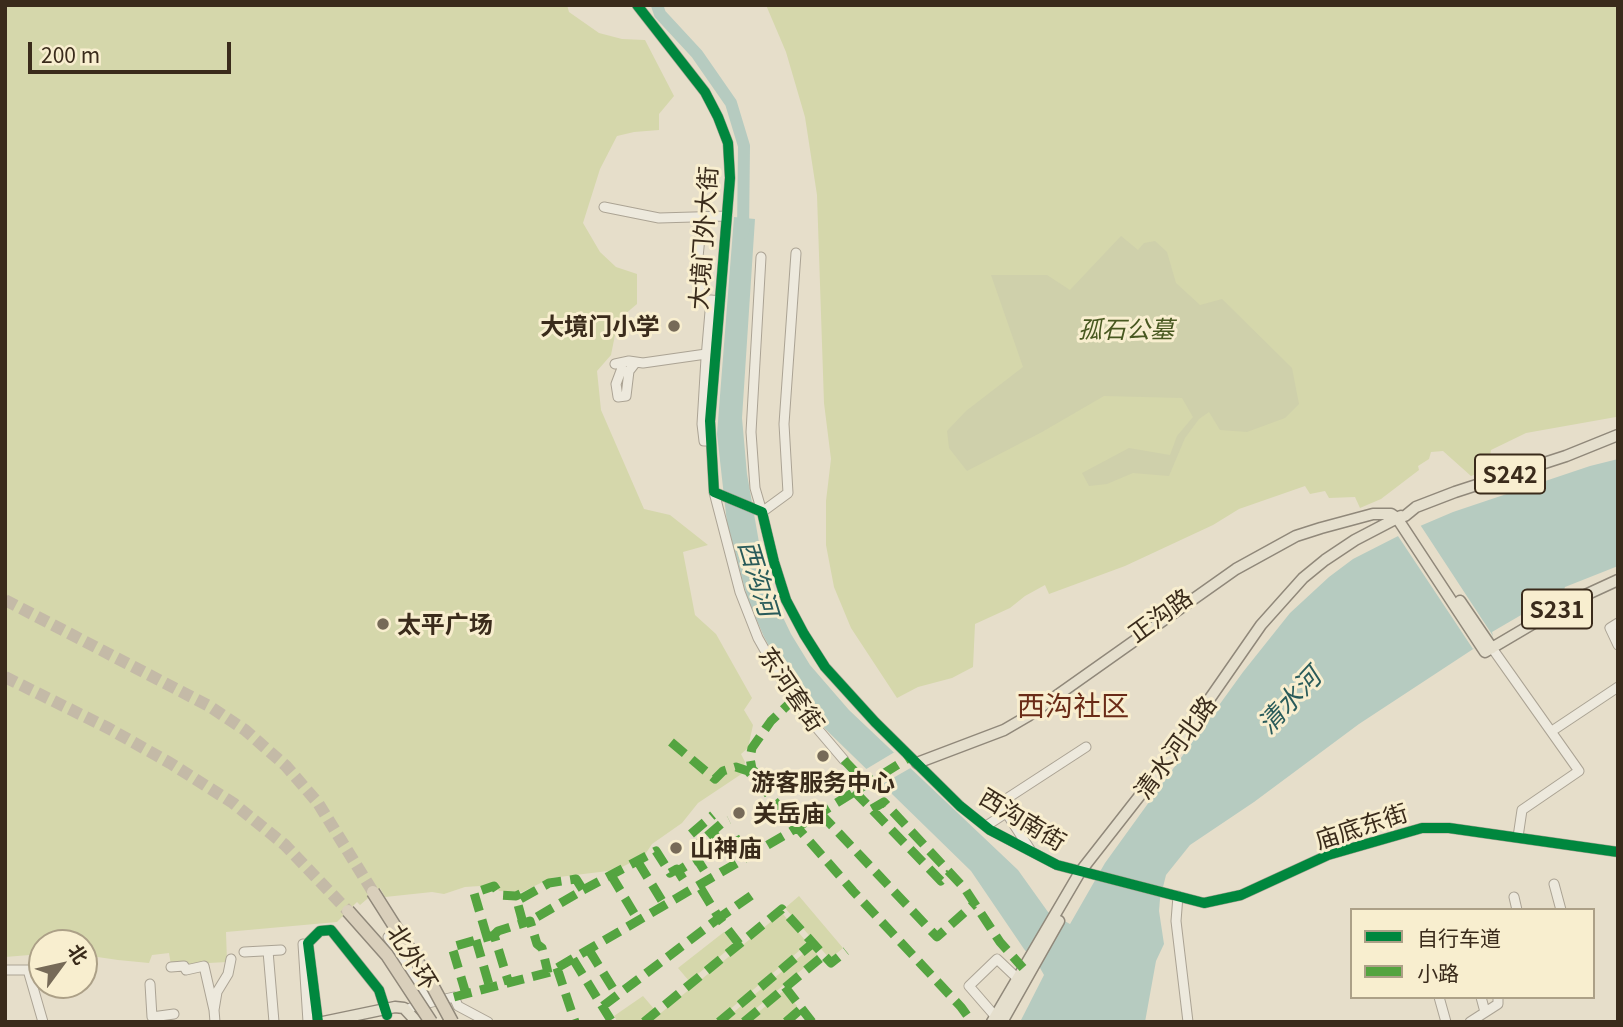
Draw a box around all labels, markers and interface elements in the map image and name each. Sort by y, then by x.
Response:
scale bar [32,28,234,72]
text: 200 m [41,39,100,69]
street label: 大境门外大街 [684,165,722,311]
place label: 大境门小学 [540,312,660,340]
park label: 孤石公墓 [1078,315,1174,343]
marker: 大境门小学 [666,318,682,334]
road number: S242 [1475,454,1545,494]
water label: 西沟河 [733,536,785,620]
street label: 正沟路 [1122,582,1198,648]
road number: S231 [1522,590,1592,628]
place label: 太平广场 [397,610,493,638]
marker: 太平广场 [375,616,391,632]
street label: 东河套街 [753,641,831,737]
water label: 清水河 [1251,661,1327,739]
district label: 西沟社区 [1017,688,1129,722]
street label: 清水河北路 [1128,690,1222,804]
marker: 游客服务中心 [815,748,831,764]
place label: 游客服务中心 [751,768,895,796]
street label: 西沟南街 [974,782,1072,856]
street label: 庙底东街 [1311,797,1411,855]
place label: 关岳庙 [753,799,825,827]
marker: 关岳庙 [731,805,747,821]
place label: 山神庙 [690,834,762,862]
marker: 山神庙 [668,840,684,856]
legend [1350,908,1595,999]
street label: 北外环 [382,919,444,995]
text: 自行车道 [1417,922,1501,952]
north arrow [28,929,98,999]
text: 北 [63,938,96,969]
text: 小路 [1417,957,1459,987]

